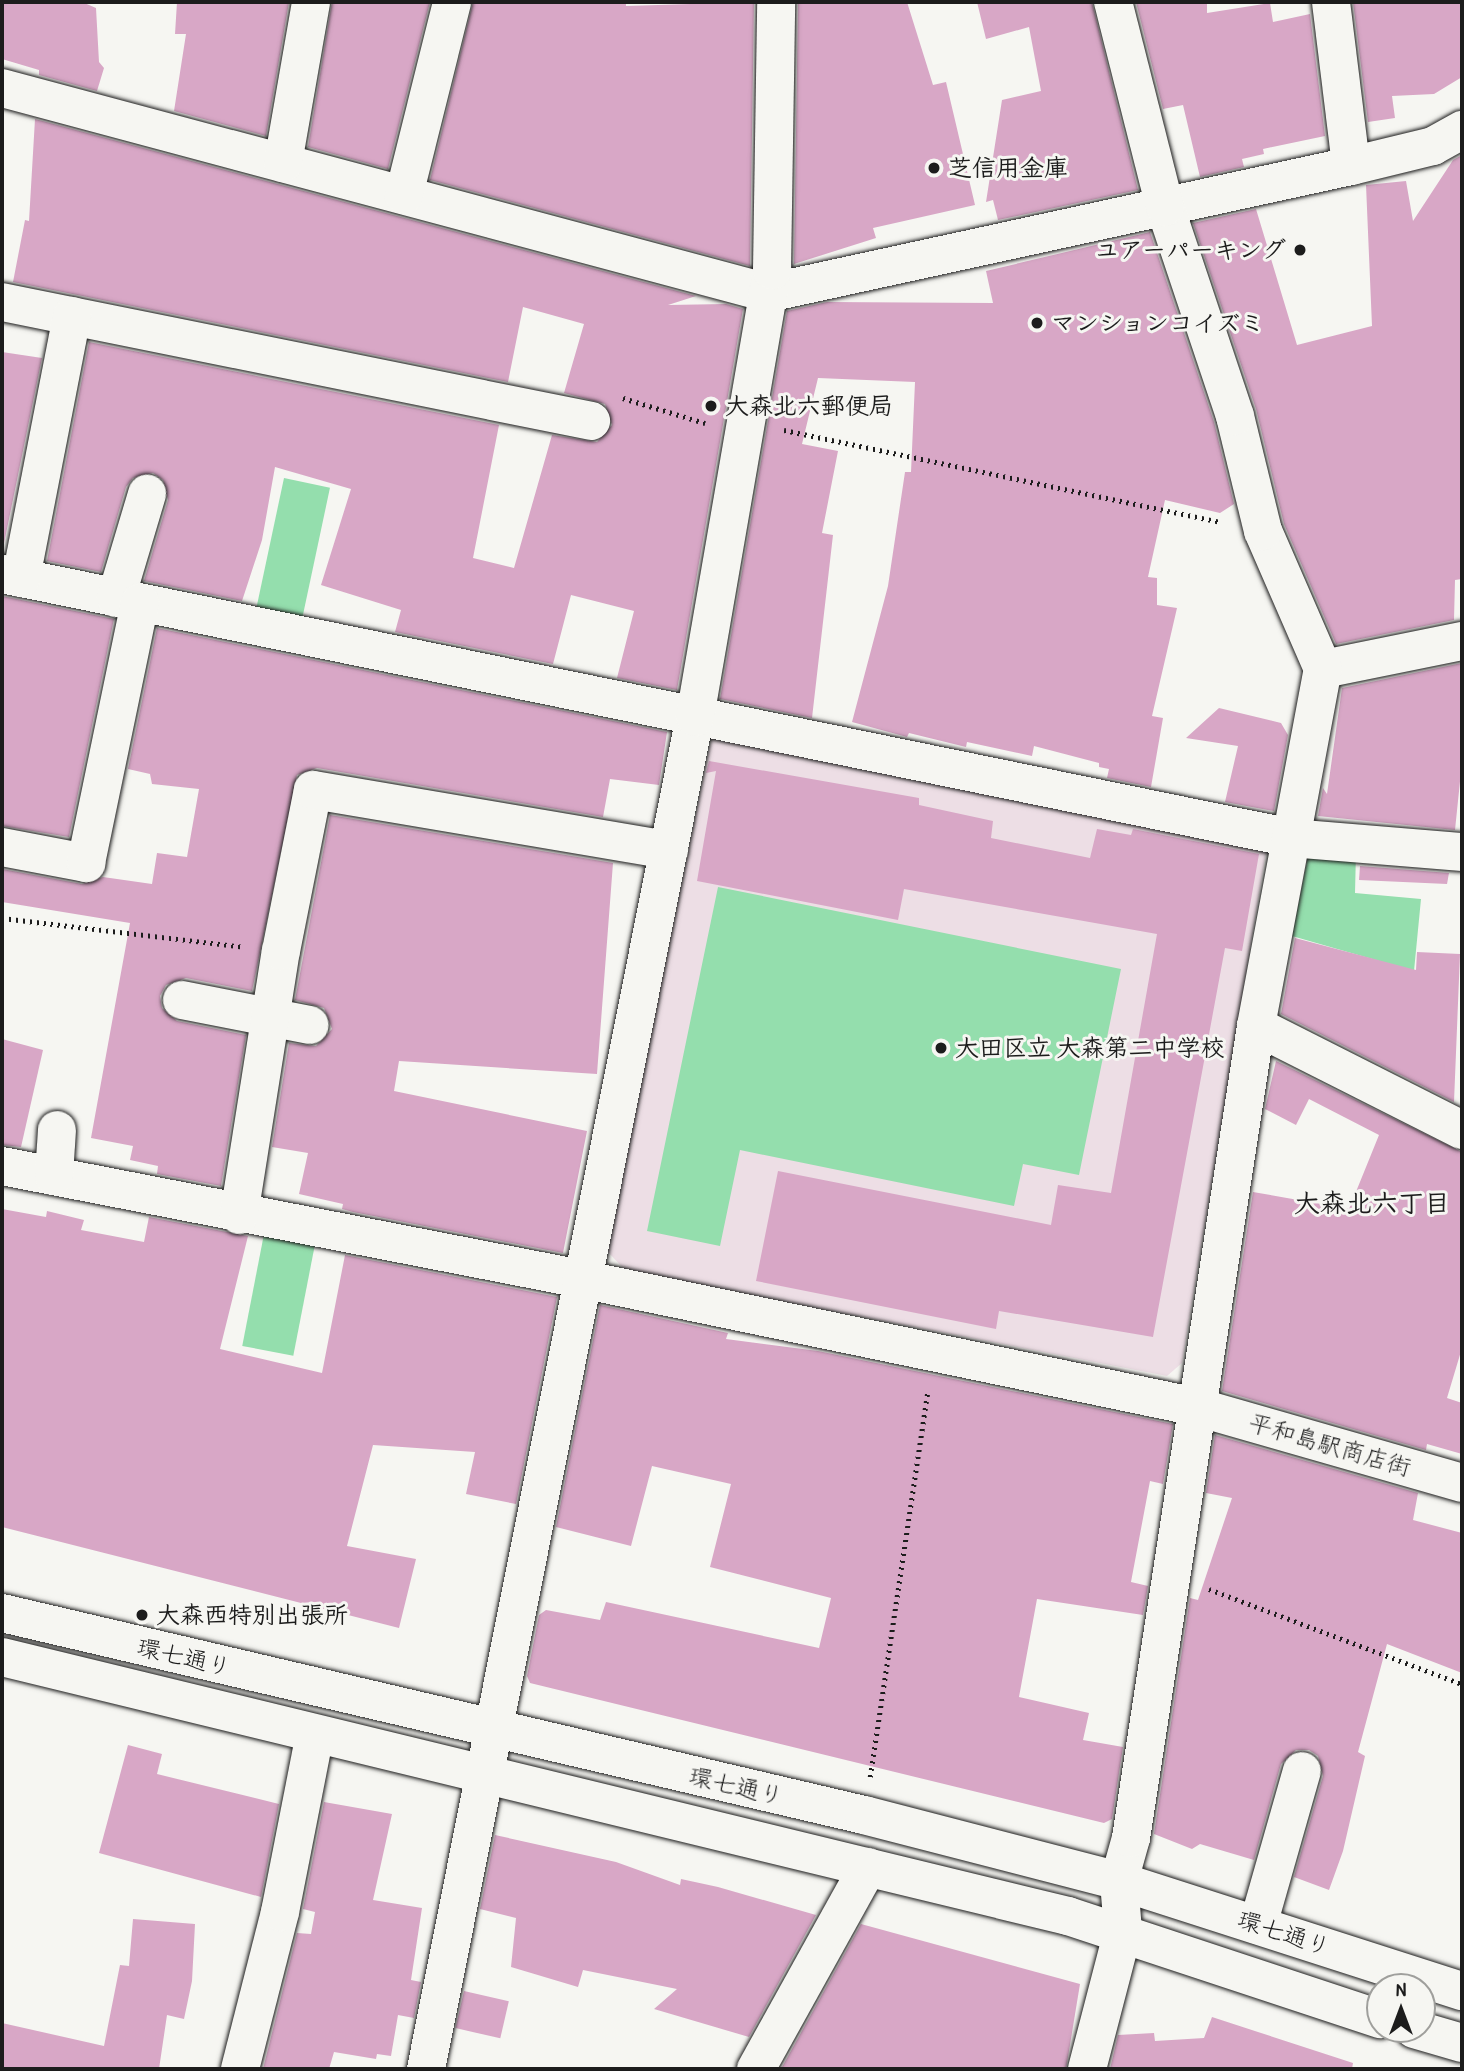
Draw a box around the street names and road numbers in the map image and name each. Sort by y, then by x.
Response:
street label: 平和島駅商店街 [1245,1408,1415,1482]
street label: 環七通り [134,1632,234,1682]
street label: 環七通り [686,1761,786,1811]
street label: 環七通り [1234,1904,1334,1962]

